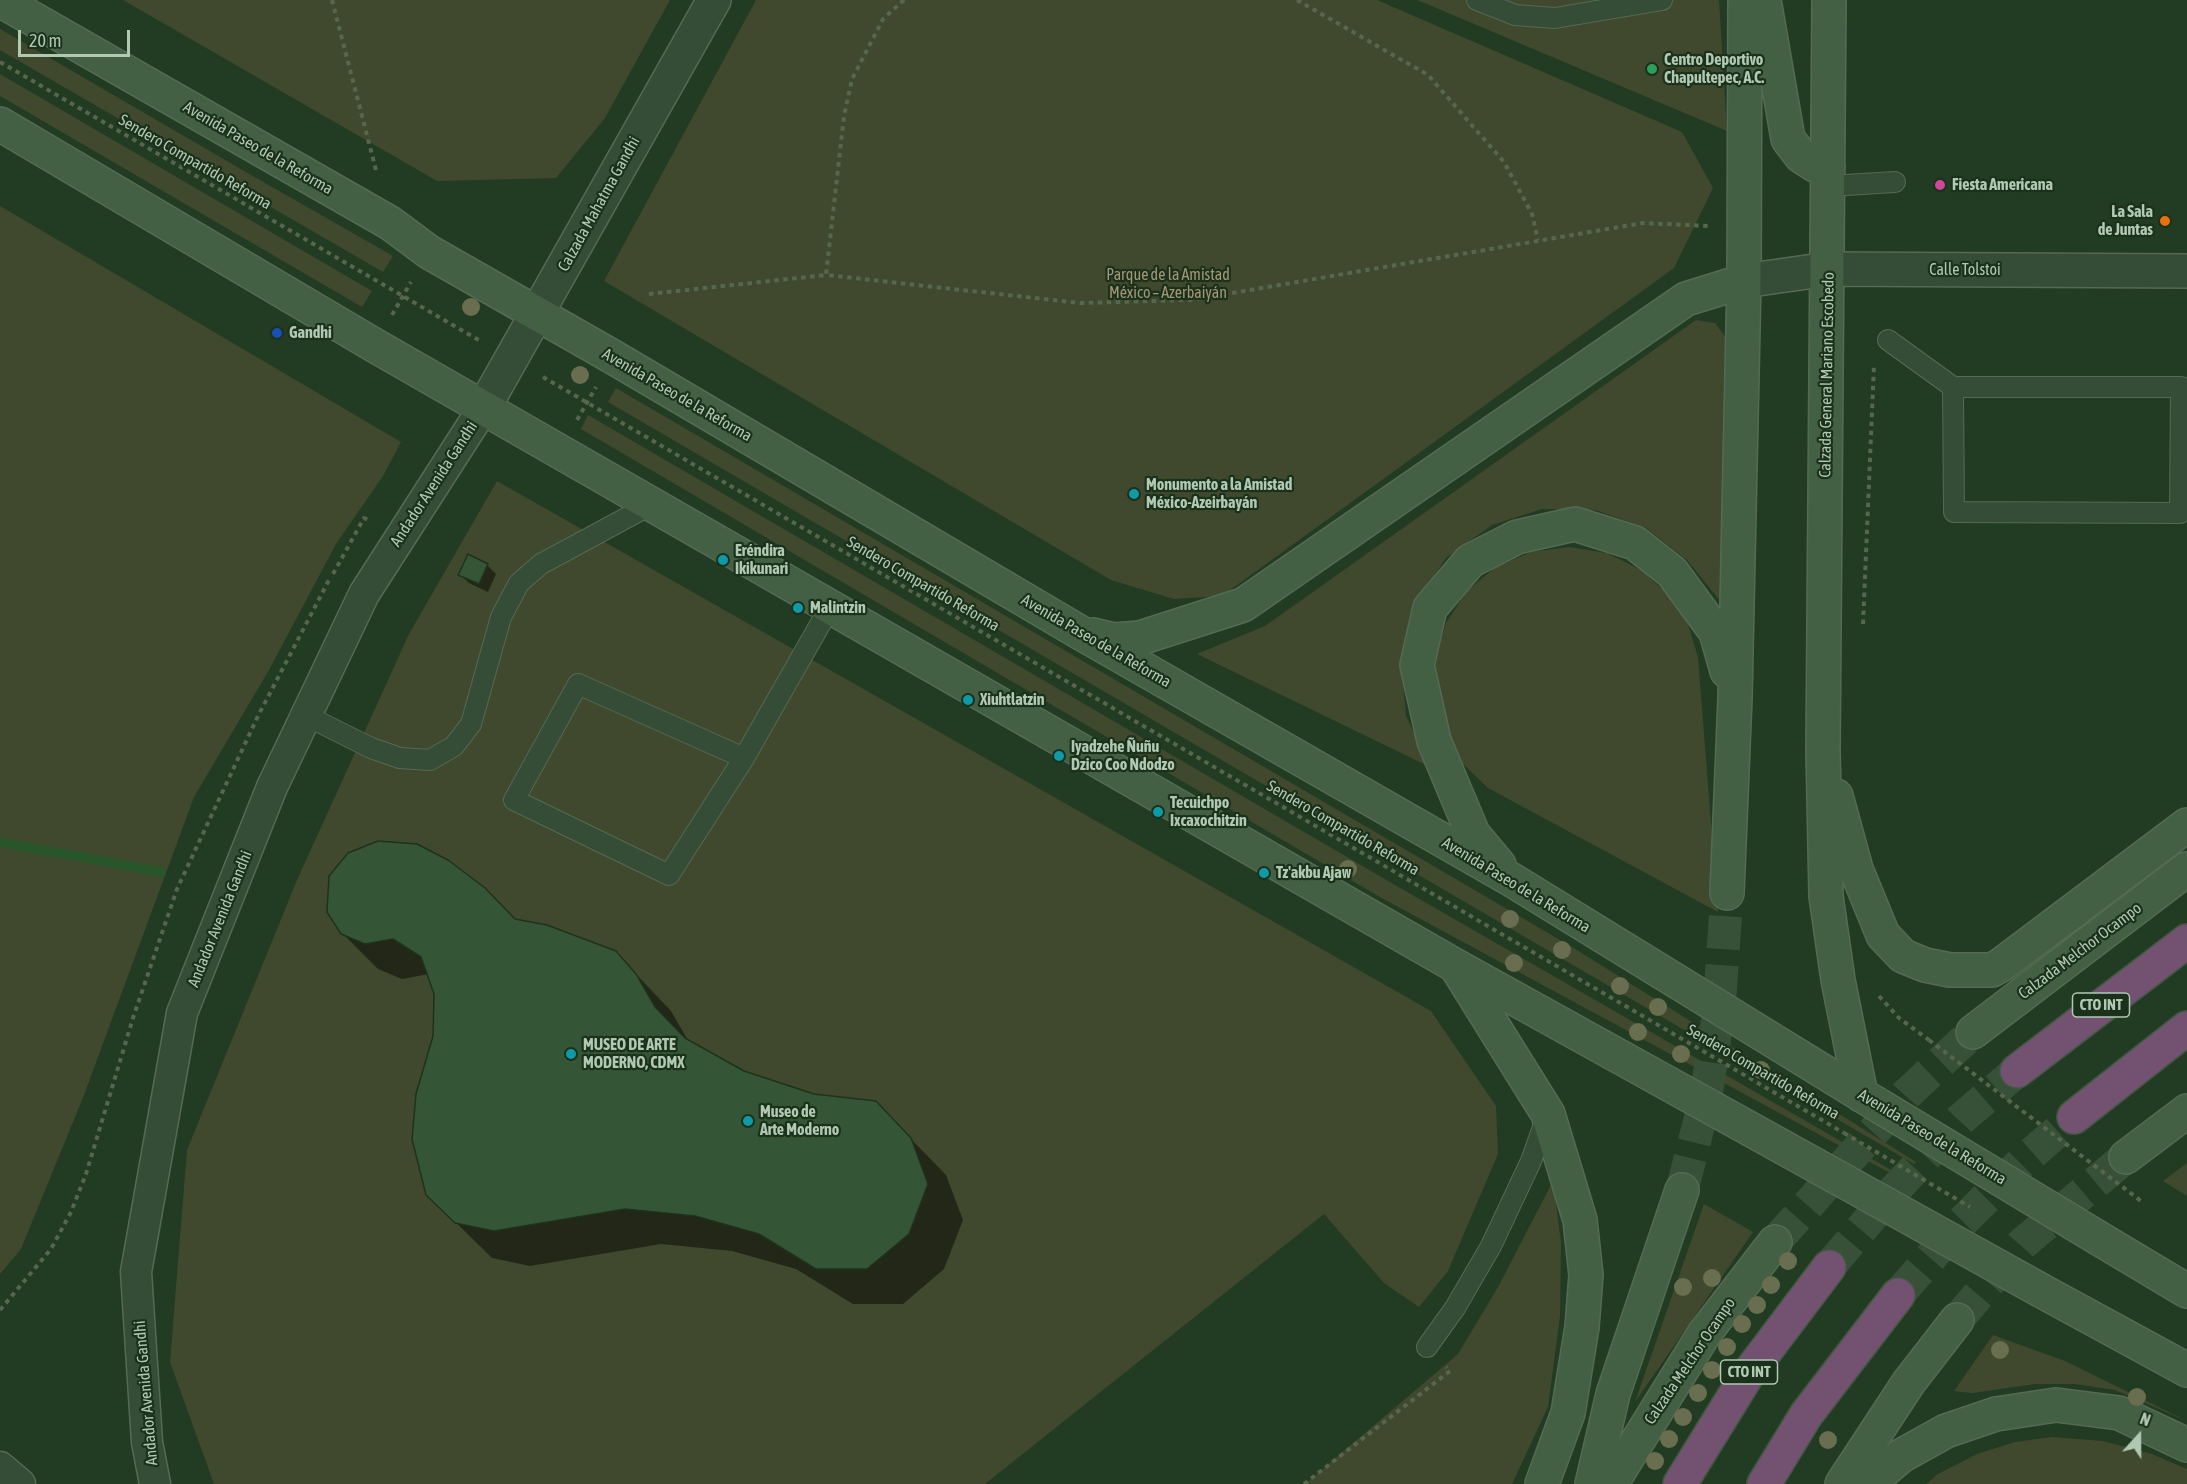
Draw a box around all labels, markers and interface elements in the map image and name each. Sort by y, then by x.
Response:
scale bar [21,18,134,56]
text: 20 m [29,30,61,51]
place label: Centro Deportivo Chapultepec, A.C. [1664,50,1764,88]
marker: Centro Deportivo Chapultepec, A.C. [1645,62,1659,76]
street label: Avenida Paseo de la Reforma [180,97,336,199]
street label: Sendero Compartido Reforma [115,110,275,214]
street label: Calzada Mahatma Gandhi [554,133,644,275]
place label: Fiesta Americana [1952,175,2053,195]
marker: Fiesta Americana [1933,178,1947,192]
place label: La Sala de Juntas [2098,202,2153,240]
marker: La Sala de Juntas [2158,214,2172,228]
street label: Calle Tolstoi [1929,260,2001,280]
park label: Parque de la Amistad México – Azerbaiyán [1106,265,1230,303]
street label: Calzada General Mariano Escobedo [1816,272,1838,478]
place label: Gandhi [289,323,332,343]
marker: Gandhi [270,326,284,340]
street label: Avenida Paseo de la Reforma [599,344,755,446]
street label: Andador Avenida Gandhi [386,418,482,550]
place label: Monumento a la Amistad México-Azeirbayán [1146,475,1292,513]
marker: Monumento a la Amistad México-Azeirbayán [1127,487,1141,501]
street label: Sendero Compartido Reforma [843,532,1003,636]
place label: Eréndira Ikikunari [735,541,788,579]
marker: Eréndira Ikikunari [716,553,730,567]
street label: Avenida Paseo de la Reforma [1018,590,1174,692]
place label: Malintzin [810,598,866,618]
marker: Malintzin [791,601,805,615]
place label: Xiuhtlatzin [980,690,1044,710]
marker: Xiuhtlatzin [961,693,975,707]
place label: Iyadzehe Ñuñu Dzico Coo Ndodzo [1071,737,1175,775]
marker: Iyadzehe Ñuñu Dzico Coo Ndodzo [1052,749,1066,763]
street label: Sendero Compartido Reforma [1263,776,1423,880]
place label: Tecuichpo Ixcaxochitzin [1170,793,1247,831]
marker: Tecuichpo Ixcaxochitzin [1151,805,1165,819]
street label: Avenida Paseo de la Reforma [1438,833,1594,937]
street label: Andador Avenida Gandhi [184,848,256,990]
place label: Tz'akbu Ajaw [1276,863,1351,883]
marker: Tz'akbu Ajaw [1257,866,1271,880]
street label: Calzada Melchor Ocampo [2015,899,2145,1003]
road number: CTO INT [2072,993,2130,1017]
street label: Sendero Compartido Reforma [1683,1020,1843,1124]
place label: MUSEO DE ARTE MODERNO, CDMX [583,1035,684,1073]
marker: MUSEO DE ARTE MODERNO, CDMX [564,1047,578,1061]
street label: Avenida Paseo de la Reforma [1854,1085,2010,1189]
place label: Museo de Arte Moderno [760,1102,839,1140]
marker: Museo de Arte Moderno [741,1114,755,1128]
street label: Calzada Melchor Ocampo [1640,1294,1740,1428]
street label: Andador Avenida Gandhi [130,1320,162,1466]
road number: CTO INT [1720,1360,1778,1384]
north arrow [2109,1406,2169,1466]
text: N [2138,1409,2153,1429]

